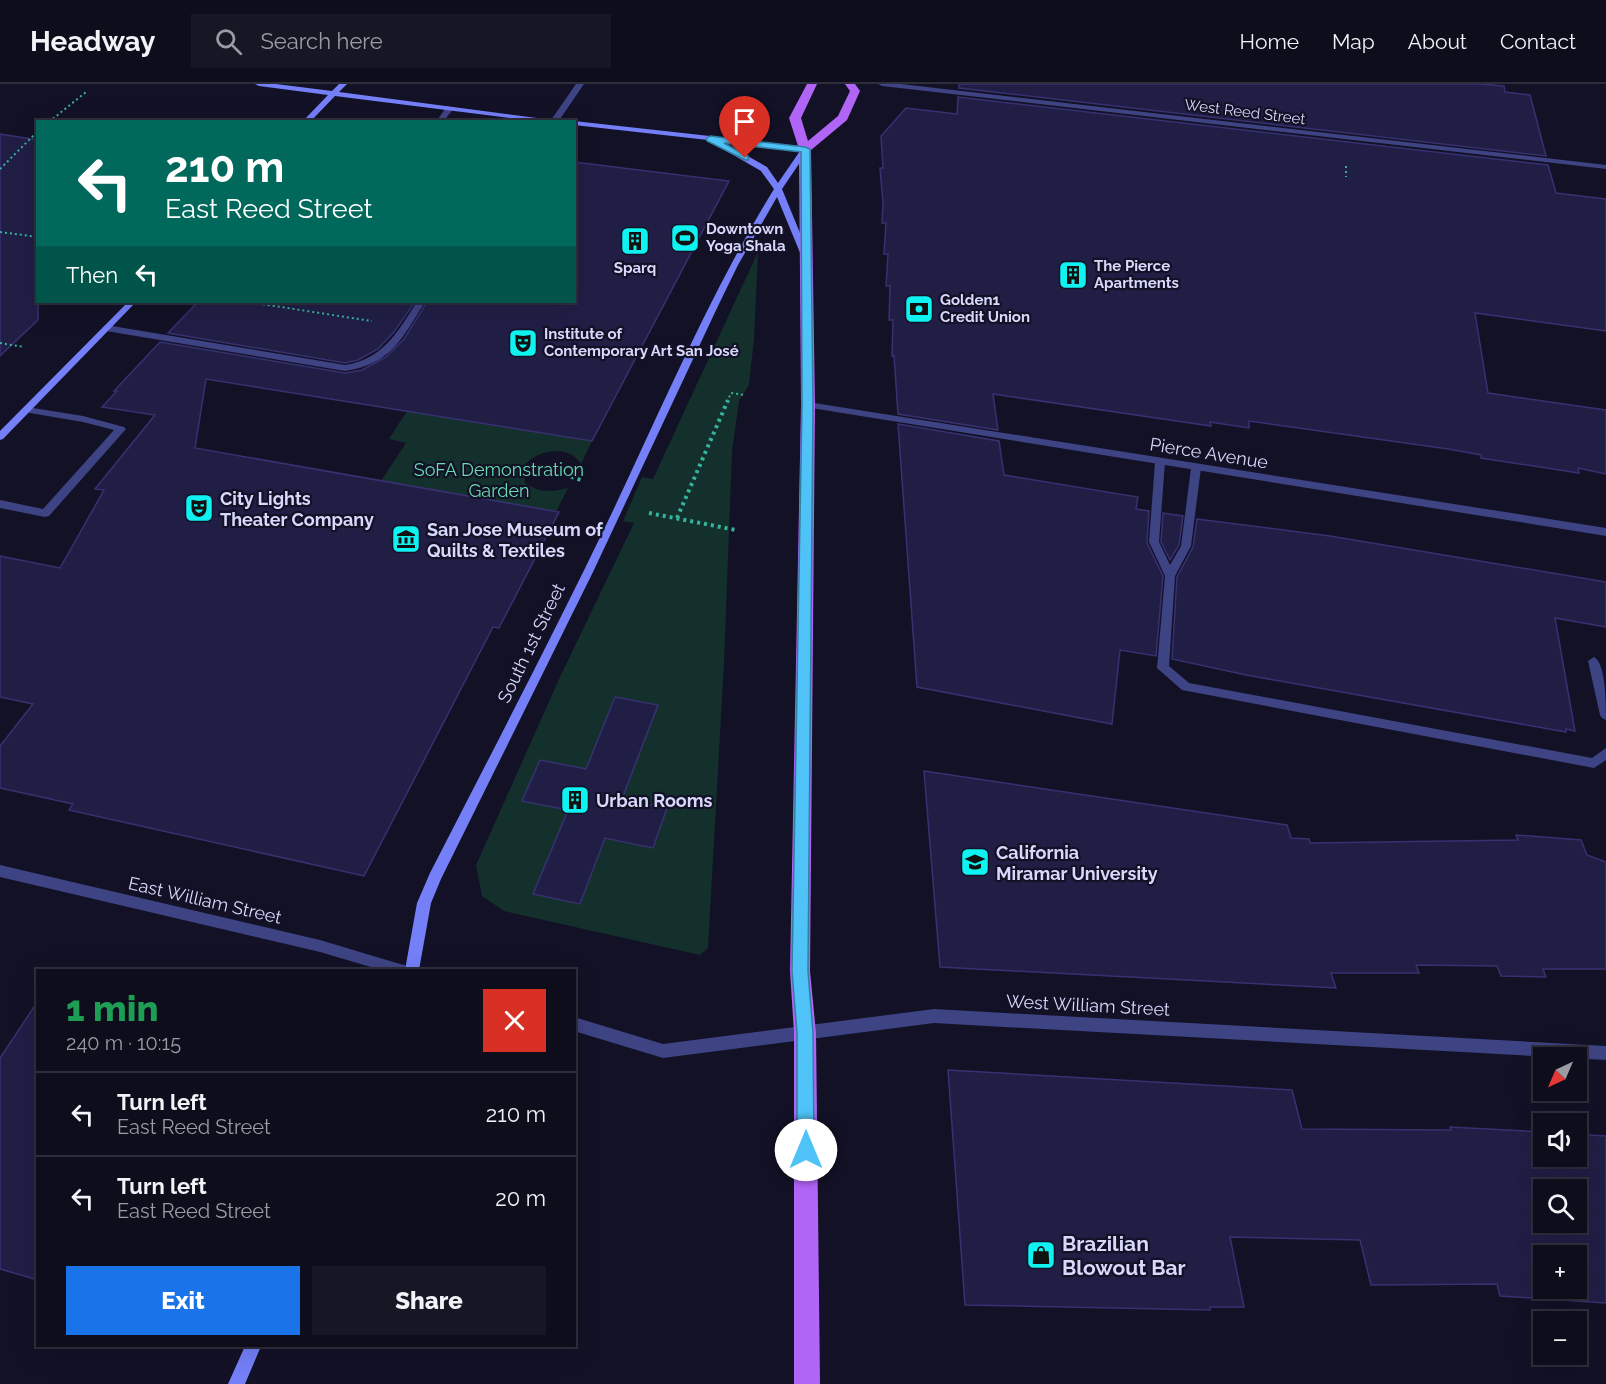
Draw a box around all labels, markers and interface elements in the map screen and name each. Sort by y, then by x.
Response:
search box [191,14,611,68]
text: Headway [30,25,155,58]
icon: search [212,25,245,58]
text: Search here [260,28,383,54]
text: Home [1240,29,1299,54]
text: Map [1332,29,1375,54]
text: About [1408,29,1467,54]
text: Contact [1500,29,1576,54]
pin [719,96,770,158]
street label: West Reed Street [1184,96,1306,128]
icon: arrive [728,105,761,138]
text: 210 m [165,143,284,192]
icon: left [66,144,144,222]
text: East Reed Street [165,193,372,224]
place label: Downtown Yoga Shala [706,220,786,255]
sports icon: Downtown Yoga Shala [669,222,701,254]
building icon: Sparq [619,225,651,257]
place label: The Pierce Apartments [1094,257,1179,292]
icon: left [130,258,163,291]
place label: Sparq [614,259,656,277]
building icon: The Pierce Apartments [1057,259,1089,291]
text: Then [66,262,118,288]
place label: Golden1 Credit Union [940,291,1030,326]
bank icon: Golden1 Credit Union [903,293,935,325]
place label: Institute of Contemporary Art San José [544,325,739,360]
theatre icon: Institute of Contemporary Art San José [507,327,539,359]
street label: Pierce Avenue [1148,433,1270,473]
park label: SoFA Demonstration Garden [414,459,584,501]
place label: City Lights Theater Company [220,488,374,530]
theatre icon: City Lights Theater Company [183,492,215,524]
place label: San Jose Museum of Quilts & Textiles [427,519,604,561]
museum icon: San Jose Museum of Quilts & Textiles [390,523,422,555]
street label: South 1st Street [493,580,569,706]
building icon: Urban Rooms [559,784,591,816]
place label: Urban Rooms [596,790,712,811]
place label: California Miramar University [996,842,1158,884]
school or university icon: California Miramar University [959,846,991,878]
street label: East William Street [126,872,284,928]
text: 1 min [66,987,158,1029]
button: close [483,989,546,1052]
street label: West William Street [1005,990,1171,1020]
text: 240 m · 10:15 [66,1031,181,1055]
north arrow [1533,1047,1587,1101]
map controls [1533,1047,1587,1365]
text: Turn left [117,1089,207,1115]
icon: left [66,1098,99,1131]
text: 210 m [486,1101,546,1127]
button: sound [1533,1113,1587,1167]
text: East Reed Street [117,1115,271,1139]
position arrow [774,1118,838,1182]
text: Turn left [117,1173,207,1199]
button: search [1533,1179,1587,1233]
icon: left [66,1182,99,1215]
text: 20 m [495,1185,546,1211]
text: East Reed Street [117,1199,271,1223]
place label: Brazilian Blowout Bar [1062,1231,1186,1280]
shop icon: Brazilian Blowout Bar [1025,1239,1057,1271]
button: + [1533,1245,1587,1299]
button: Exit [66,1266,300,1335]
button: Share [312,1266,546,1335]
button: − [1533,1311,1587,1365]

